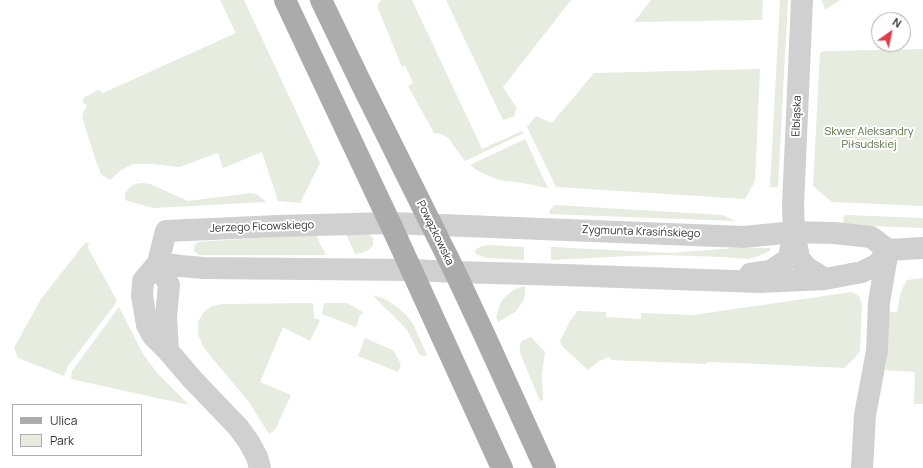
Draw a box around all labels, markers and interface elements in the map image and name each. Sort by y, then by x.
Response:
north arrow [871,12,911,52]
text: N [890,14,905,31]
street label: Elbląska [790,95,804,137]
park label: Skwer Aleksandry Piłsudskiej [825,125,913,151]
street label: Powązkowska [414,199,456,267]
street label: Jerzego Ficowskiego [210,219,314,235]
street label: Zygmunta Krasińskiego [582,223,700,241]
legend [12,404,142,456]
text: Ulica [50,412,77,429]
text: Park [50,432,74,449]

